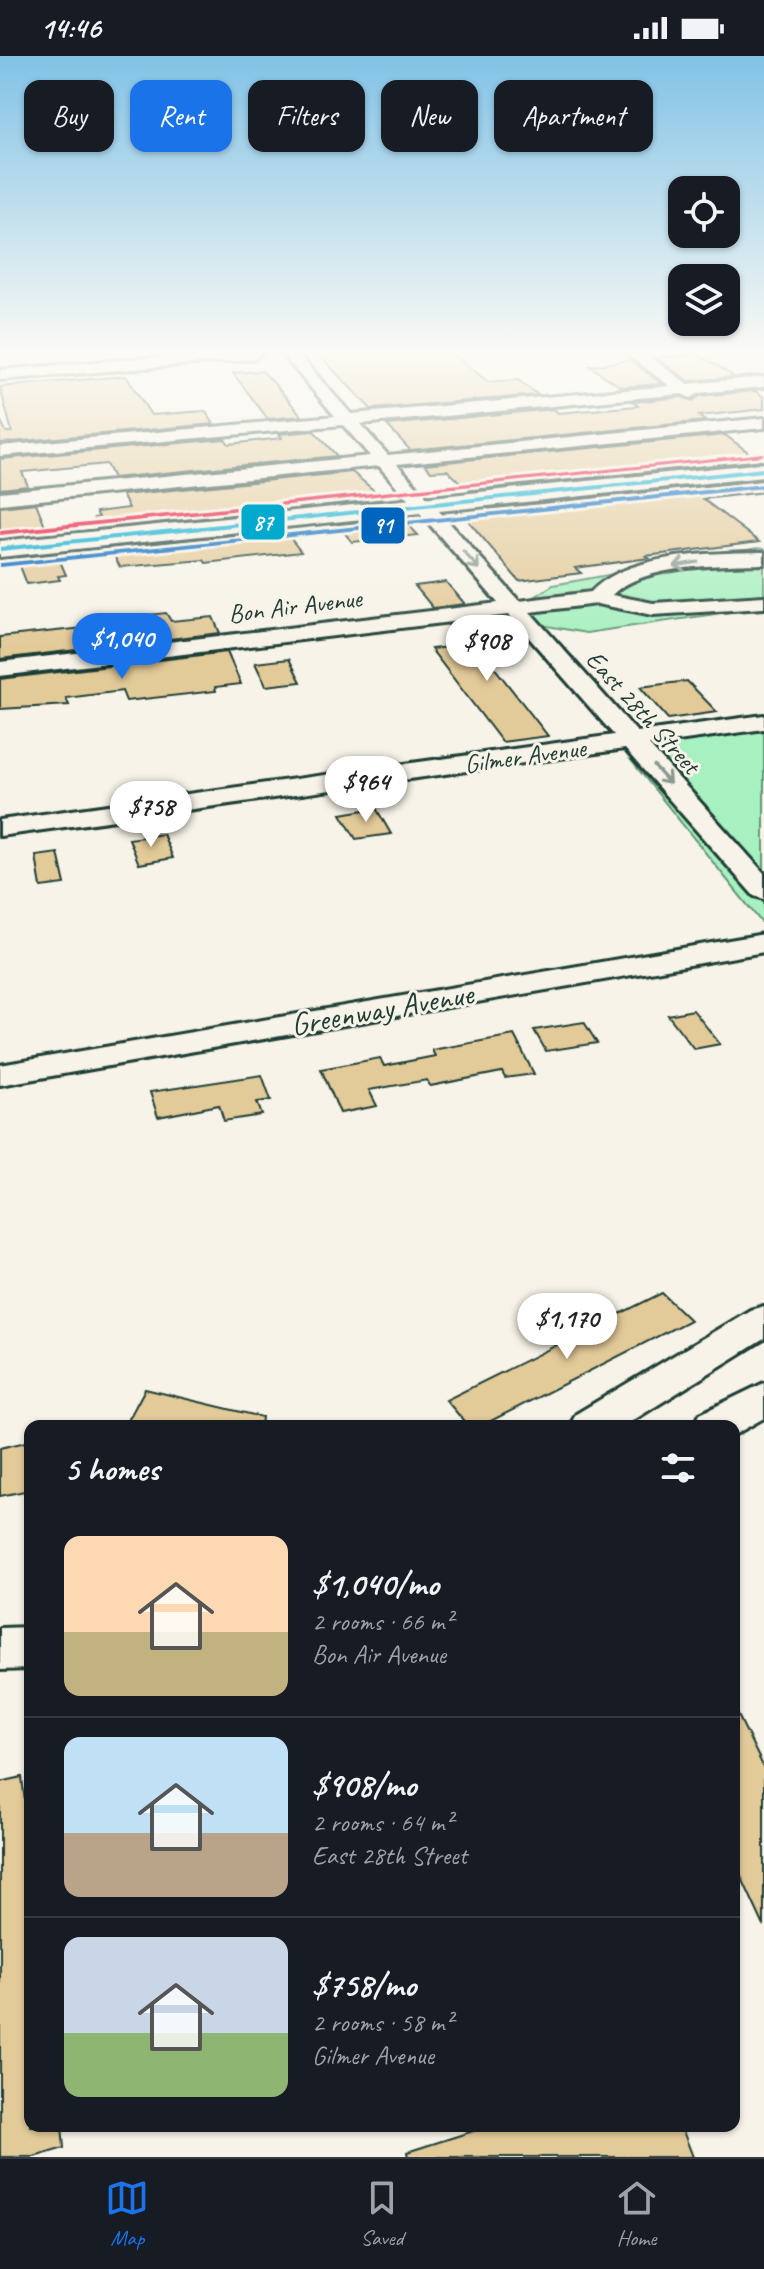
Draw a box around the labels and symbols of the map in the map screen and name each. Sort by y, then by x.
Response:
line badge: 87 [240,503,286,541]
line badge: 91 [360,506,406,545]
text: 87 [253,509,275,537]
text: 91 [373,512,395,540]
one-way arrow [461,549,479,569]
one-way arrow [674,558,700,573]
street label: Bon Air Avenue [227,581,365,631]
pin: $1,040 [57,613,187,681]
pin: $908 [440,615,534,683]
street label: East 28th Street [579,643,709,782]
street label: Gilmer Avenue [462,731,589,781]
pin: $964 [319,756,413,824]
one-way arrow [652,765,670,785]
pin: $758 [104,781,198,849]
street label: Greenway Avenue [288,972,479,1045]
pin: $1,170 [502,1293,632,1361]

